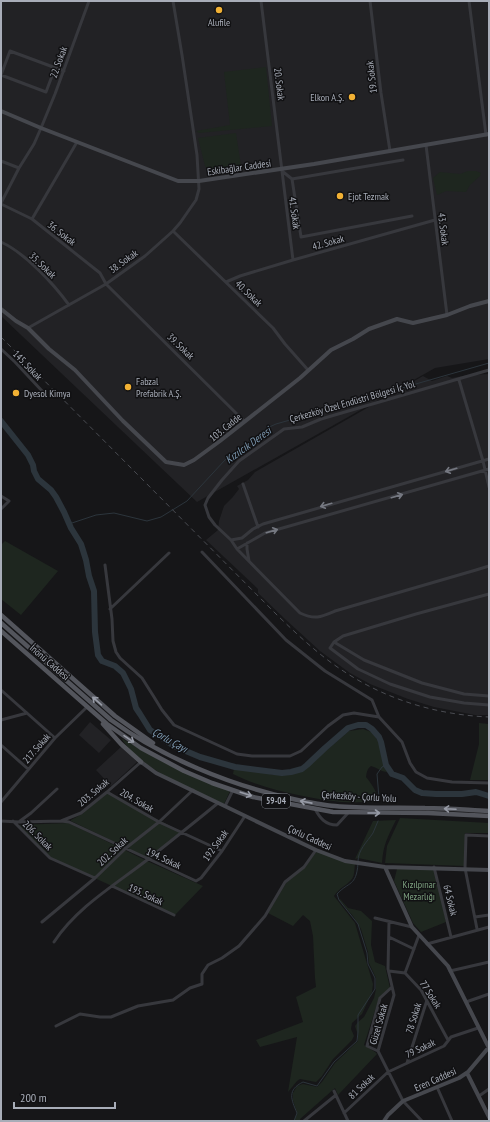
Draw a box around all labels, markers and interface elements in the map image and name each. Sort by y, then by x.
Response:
marker: Alufile [214,5,224,15]
place label: Alufile [208,16,230,29]
street label: 22. Sokak [47,45,70,80]
street label: 19. Sokak [363,60,380,94]
street label: 20. Sokak [271,67,288,101]
place label: Elkon A.Ş. [310,91,344,104]
marker: Elkon A.Ş. [347,92,357,102]
street label: Eskibağlar Caddesi [206,157,272,178]
place label: Ejot Tezmak [348,190,389,203]
marker: Ejot Tezmak [335,191,345,201]
street label: 41. Sokak [286,196,303,230]
street label: 43. Sokak [435,212,452,246]
street label: 36. Sokak [45,218,79,249]
street label: 42. Sokak [311,232,346,253]
street label: 38. Sokak [106,246,140,276]
street label: 35. Sokak [26,249,59,281]
street label: 40. Sokak [232,277,265,309]
street label: 39. Sokak [164,330,197,362]
street label: 145. Sokak [10,347,45,383]
place label: Fabzal Prefabrik A.Ş. [136,375,181,400]
street label: Çerkezköy Özel Endüstri Bölgesi İç Yol [288,377,417,426]
marker: Fabzal Prefabrik A.Ş. [123,382,133,392]
place label: Dyesol Kimya [24,387,71,400]
marker: Dyesol Kimya [11,388,21,398]
street label: 103. Cadde [206,410,244,444]
water label: Kızılcık Deresi [222,423,275,466]
one-way arrow [445,467,458,474]
one-way arrow [390,492,403,499]
one-way arrow [320,502,333,509]
one-way arrow [265,527,278,534]
street label: İnönü Caddesi [27,642,72,683]
one-way arrow [92,697,103,706]
water label: Çorlu Çayı [150,724,190,756]
street label: 217. Sokak [20,730,53,766]
one-way arrow [123,735,134,744]
street label: 203. Sokak [75,775,112,809]
street label: 204. Sokak [117,786,156,815]
street label: Çerkezköy - Çorlu Yolu [321,788,397,805]
one-way arrow [240,791,252,799]
road number: 59-04 [262,794,290,808]
one-way arrow [300,797,313,805]
one-way arrow [444,805,457,812]
one-way arrow [367,809,380,817]
street label: 206. Sokak [20,818,55,853]
street label: Çorlu Caddesi [286,822,334,853]
street label: 192 Sokak [200,827,231,864]
street label: 202. Sokak [94,834,130,869]
street label: 194. Sokak [144,845,183,872]
park label: Kızılpınar Mezarlığı [403,878,436,903]
street label: 195. Sokak [126,881,165,908]
street label: 64 Sokak [440,883,461,917]
street label: 77 Sokak [417,978,445,1011]
street label: 78 Sokak [403,1001,424,1035]
street label: Güzel Sokak [366,1002,391,1046]
street label: 79 Sokak [403,1036,437,1061]
street label: Eren Caddesi [412,1064,458,1094]
street label: 81 Sokak [345,1071,377,1102]
scale bar [14,1084,115,1110]
text: 200 m [20,1090,47,1105]

